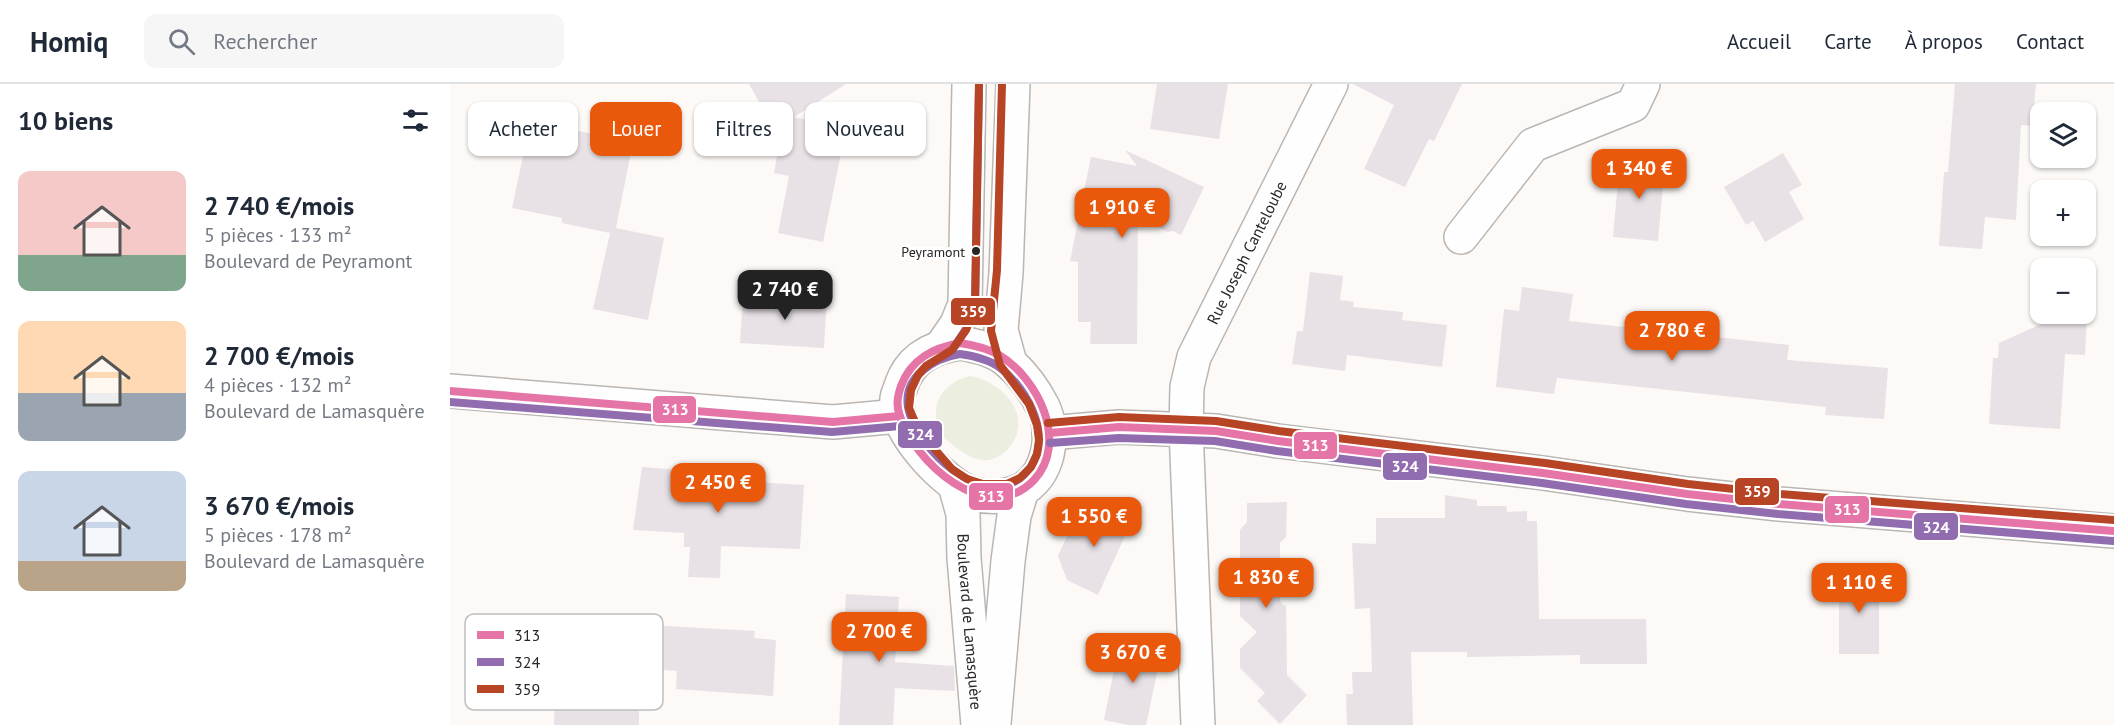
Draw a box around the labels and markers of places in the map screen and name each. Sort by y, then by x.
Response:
pin: 1 340 € [1584,149,1694,200]
pin: 1 910 € [1067,188,1177,239]
place label: Peyramont [901,243,965,261]
marker: Peyramont [970,245,982,257]
pin: 2 740 € [730,270,840,321]
pin: 2 780 € [1617,311,1727,362]
pin: 2 450 € [663,463,773,514]
pin: 1 550 € [1039,497,1149,548]
pin: 1 830 € [1211,558,1321,609]
pin: 1 110 € [1804,563,1914,614]
pin: 2 700 € [824,612,934,663]
pin: 3 670 € [1078,633,1188,684]

